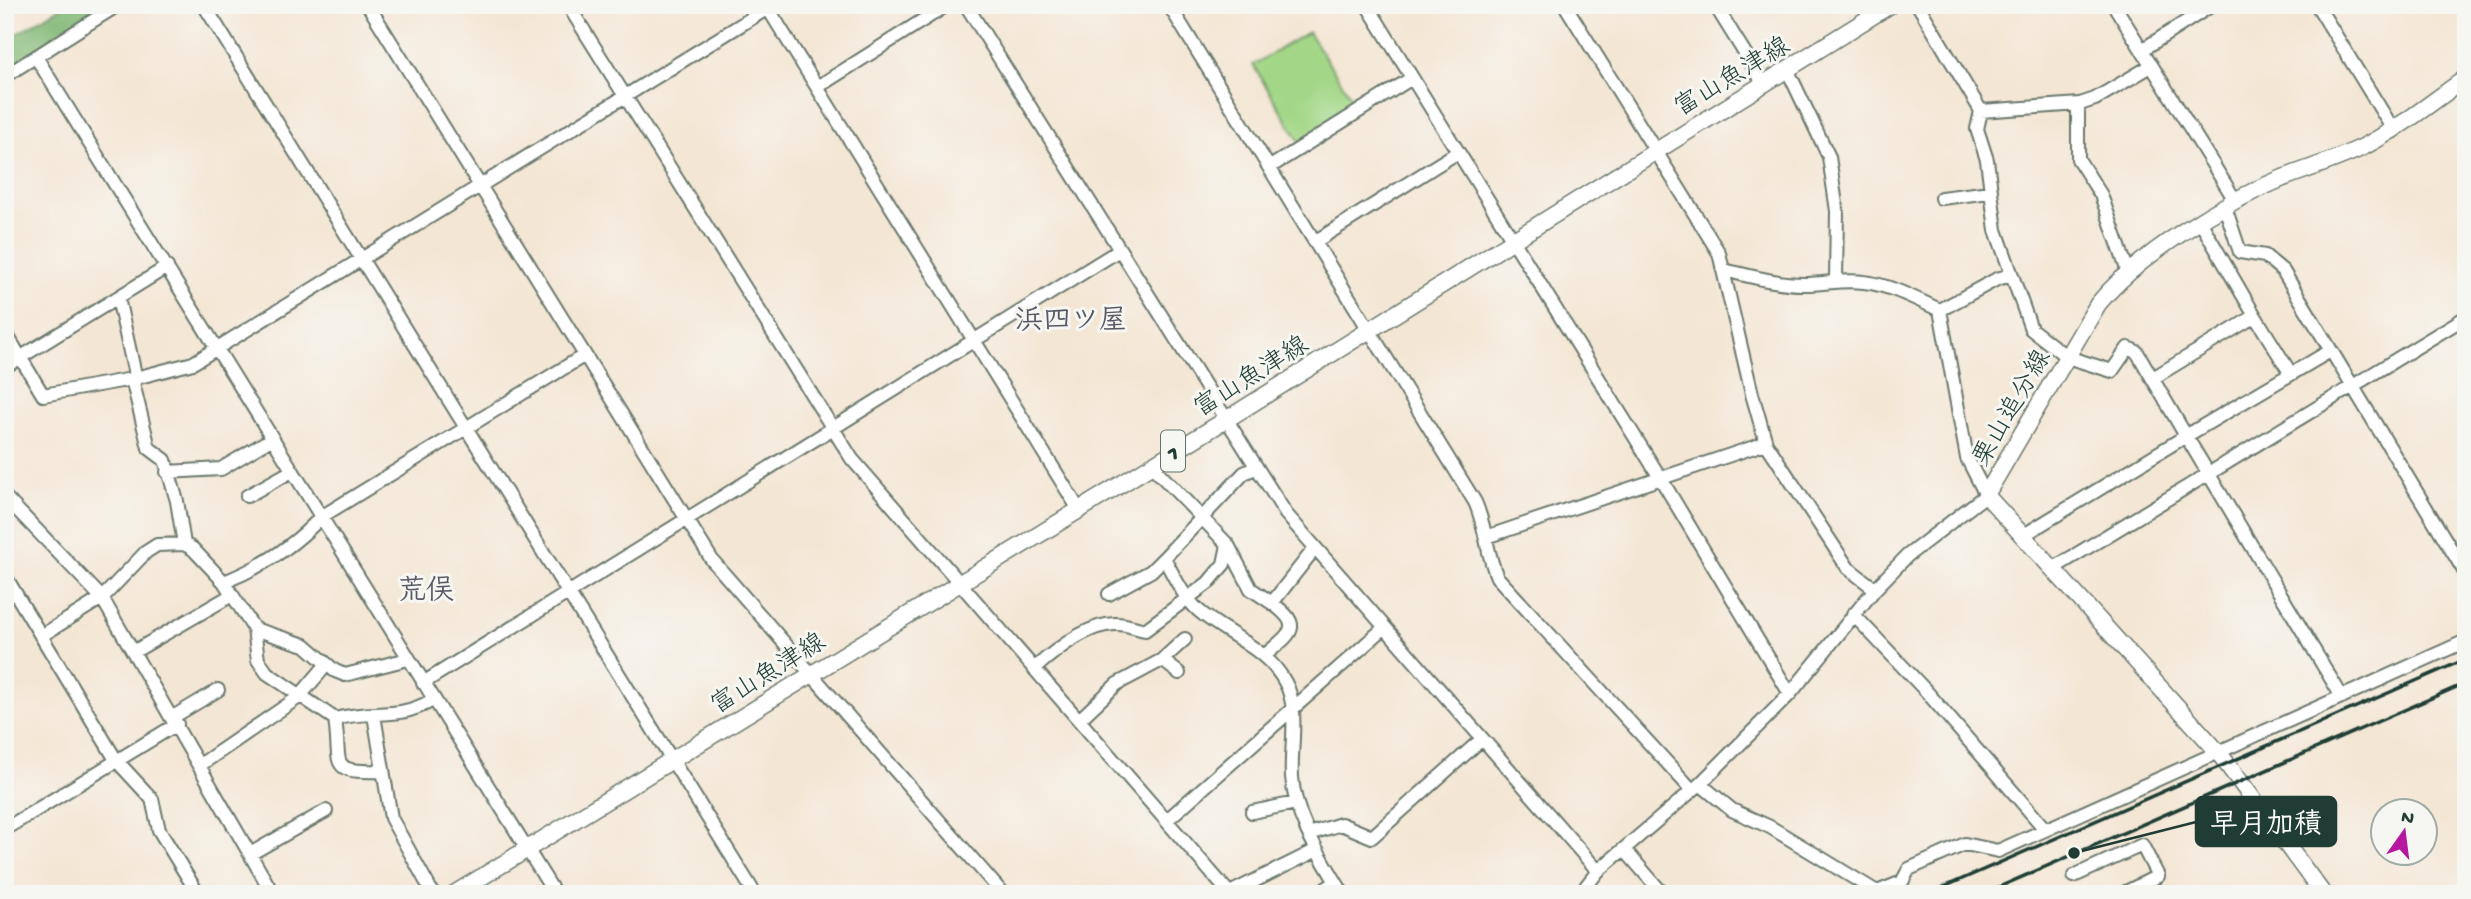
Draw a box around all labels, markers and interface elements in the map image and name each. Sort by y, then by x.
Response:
street label: 富山魚津線 [1669,30,1797,126]
district label: 浜四ツ屋 [1015,306,1127,339]
street label: 富山魚津線 [1188,330,1316,426]
street label: 栗山追分線 [1966,344,2060,473]
road number: 1 [1161,430,1185,472]
district label: 荒俣 [398,575,454,609]
street label: 富山魚津線 [705,627,833,723]
callout: 早月加積 [2196,797,2336,846]
north arrow [2370,797,2440,867]
text: N [2398,806,2416,832]
text: 早月加積 [2210,808,2322,843]

